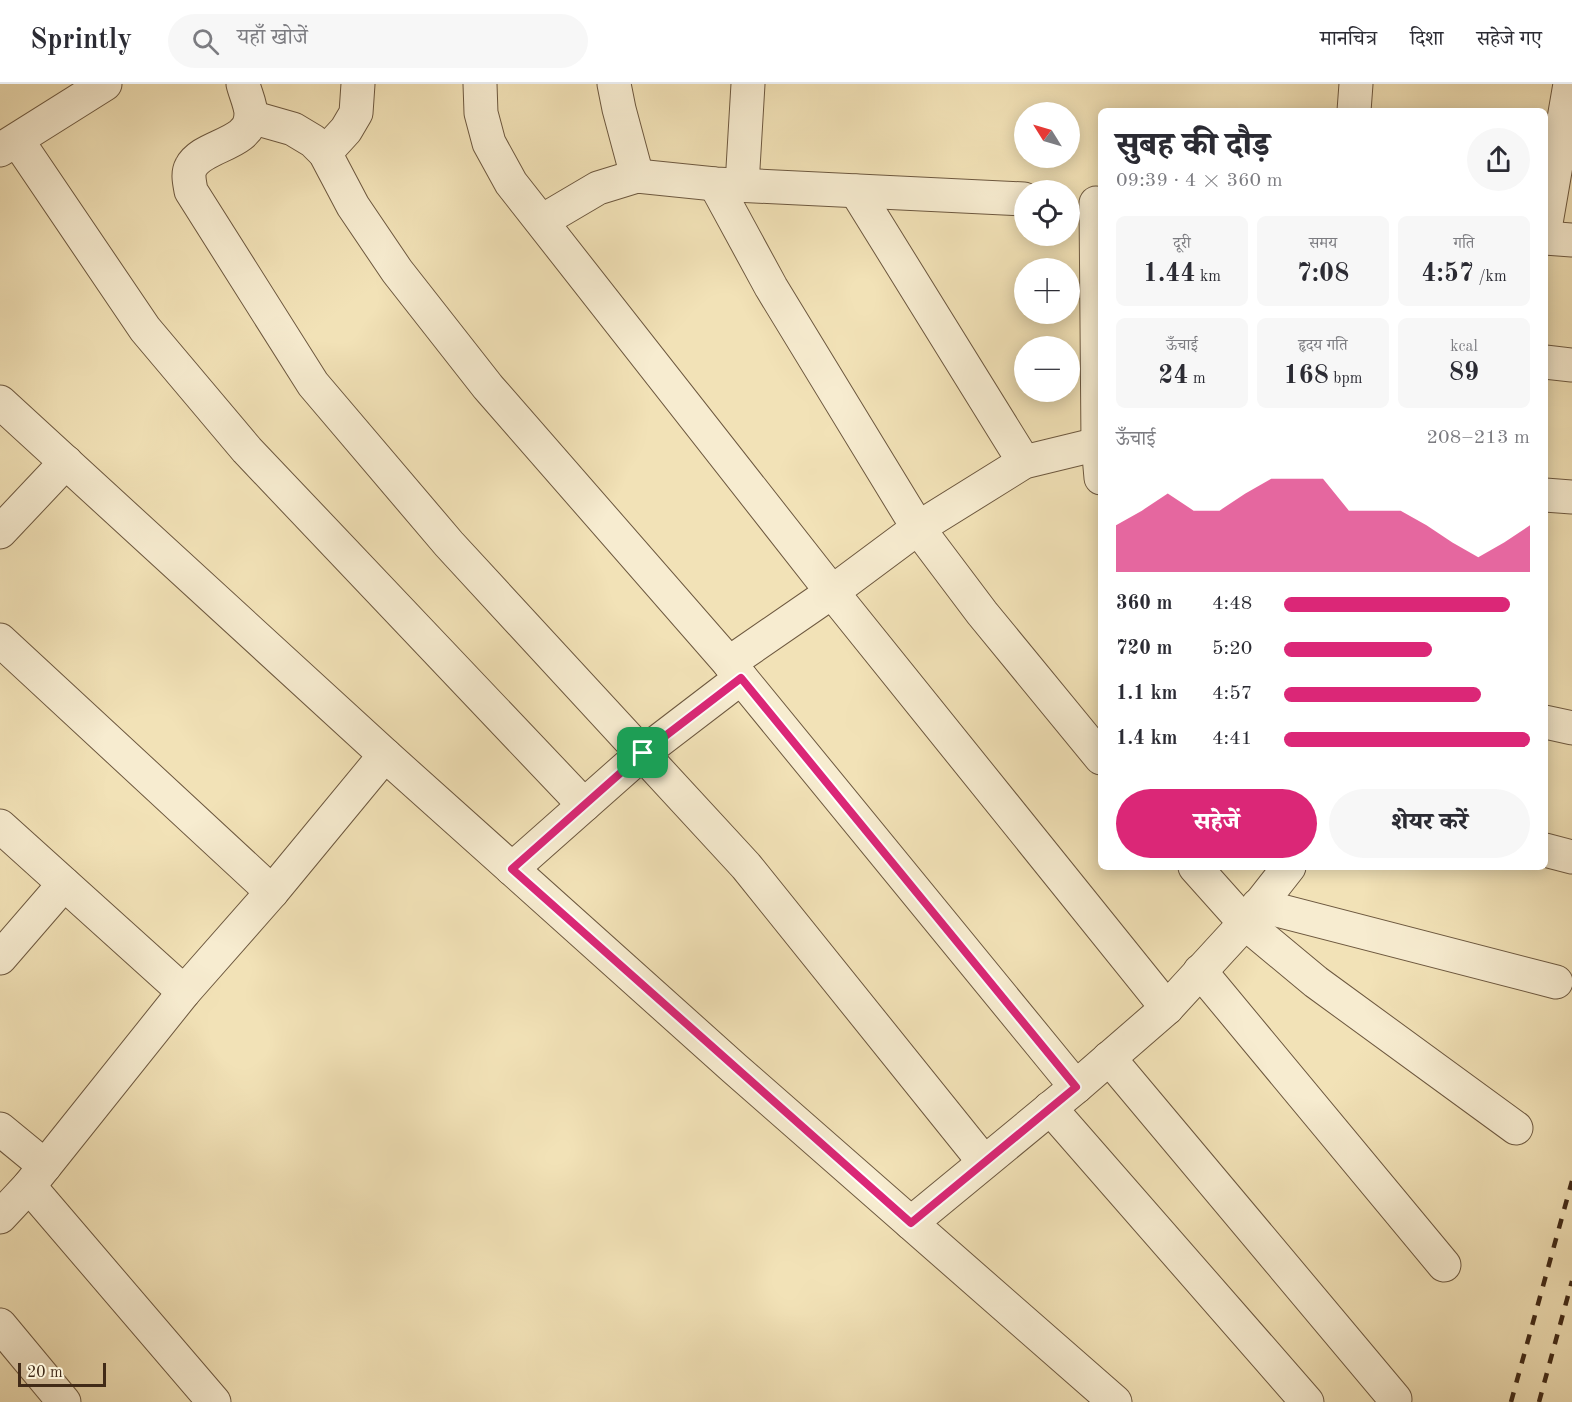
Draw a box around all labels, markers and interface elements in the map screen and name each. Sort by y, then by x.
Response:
search box [168,14,588,68]
icon: search [189,25,222,58]
text: Sprintly [30,27,132,55]
text: यहाँ खोजें [237,27,308,49]
text: मानचित्र [1320,29,1377,50]
text: दिशा [1410,29,1443,50]
text: सहेजे गए [1476,29,1542,50]
north arrow [1014,102,1080,168]
map controls [1014,102,1080,402]
button: share [1467,128,1530,191]
text: सुबह की दौड़ [1116,130,1270,163]
text: 09:39 · 4 × 360 m [1116,171,1283,191]
button: locate [1014,180,1080,246]
text: दूरी [1173,236,1191,252]
text: समय [1309,236,1337,252]
text: गति [1454,236,1474,252]
button: + [1014,258,1080,324]
text: 1.44 [1143,261,1196,287]
text: 7:08 [1297,261,1349,287]
text: 4:57 [1421,261,1474,287]
text: km [1196,269,1221,285]
text: /km [1474,269,1507,285]
button: − [1014,336,1080,402]
text: ऊँचाई [1166,338,1198,354]
text: हृदय गति [1298,338,1348,354]
text: kcal [1450,339,1478,355]
text: 89 [1449,360,1479,386]
text: 24 [1158,363,1188,389]
text: 168 [1284,363,1329,389]
text: m [1188,371,1206,387]
text: bpm [1329,371,1362,387]
text: 208–213 m [1427,428,1530,448]
text: ऊँचाई [1116,430,1155,450]
text: 360 m [1116,594,1172,614]
text: 4:48 [1212,594,1252,614]
text: 720 m [1116,639,1172,659]
text: 5:20 [1212,639,1252,659]
text: 1.1 km [1116,684,1178,704]
text: 4:57 [1212,684,1252,704]
pin [617,727,668,778]
text: 1.4 km [1116,729,1178,749]
text: 4:41 [1212,729,1252,749]
icon: arrive [626,736,659,769]
button: सहेजें [1116,789,1317,858]
button: शेयर करें [1329,789,1530,858]
scale bar [18,1360,106,1388]
text: 20 m [27,1365,63,1381]

